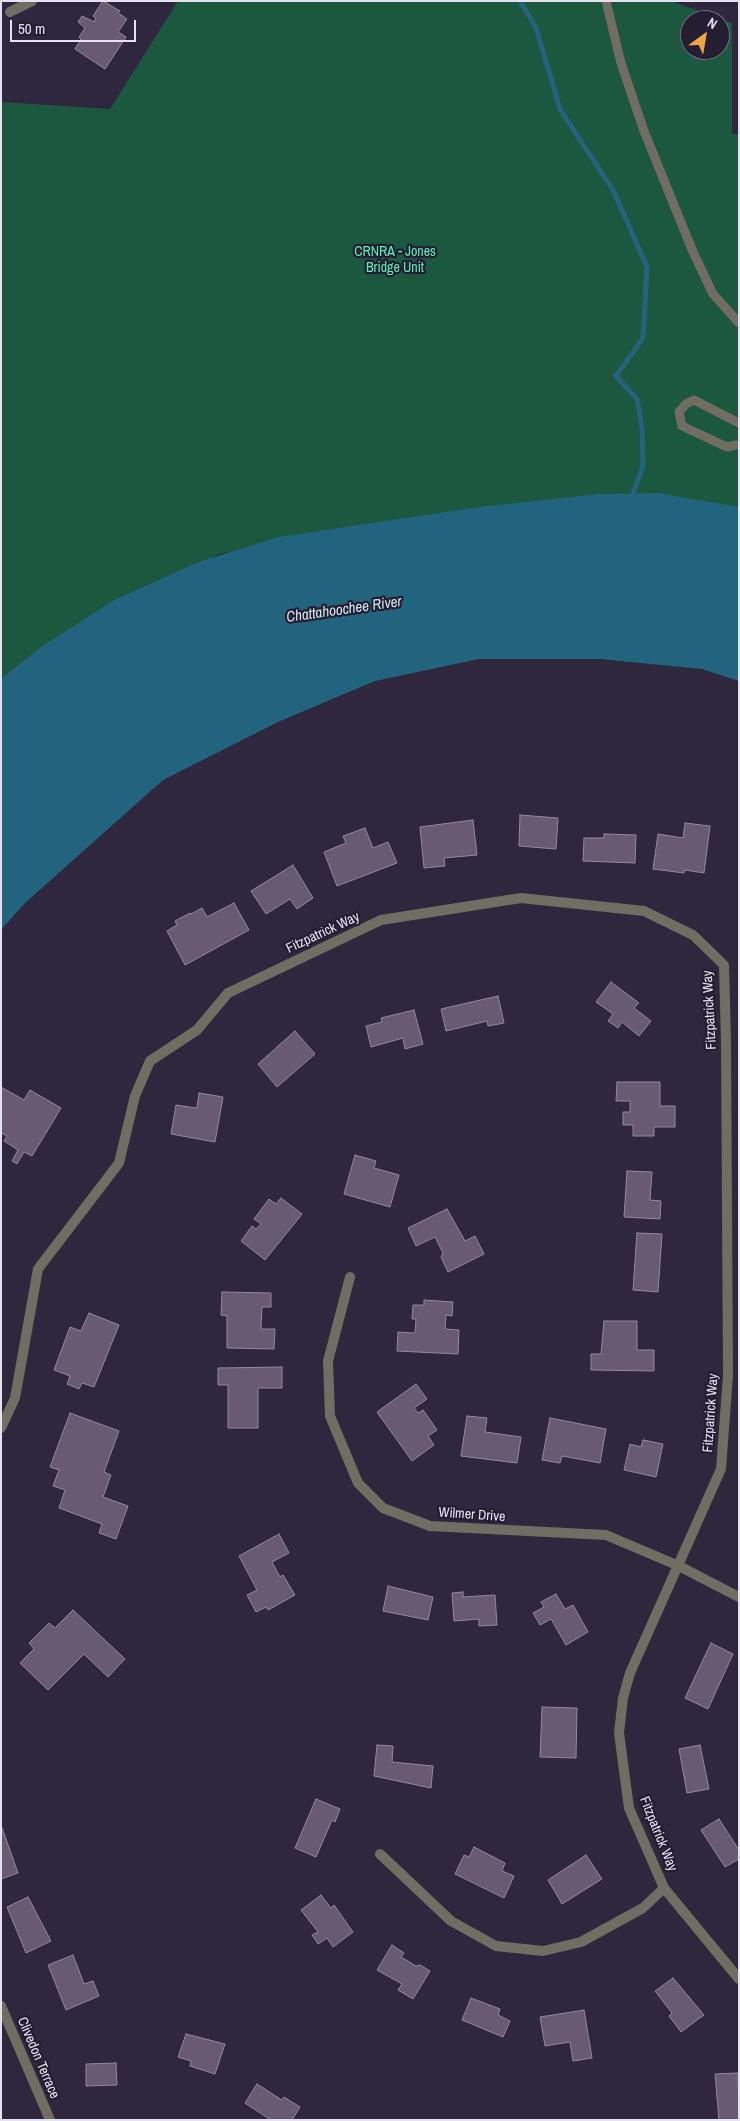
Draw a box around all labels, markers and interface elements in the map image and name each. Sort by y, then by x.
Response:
scale bar [12,10,139,42]
north arrow [680,10,730,60]
text: N [704,13,721,33]
text: 50 m [18,18,45,39]
park label: CRNRA - Jones Bridge Unit [354,244,436,276]
water label: Chattahoochee River [285,593,403,627]
street label: Fitzpatrick Way [284,909,362,957]
street label: Fitzpatrick Way [700,970,720,1050]
street label: Fitzpatrick Way [700,1373,722,1453]
street label: Wilmer Drive [438,1504,506,1526]
street label: Fitzpatrick Way [635,1794,681,1874]
street label: Clivedon Terrace [13,2015,63,2101]

